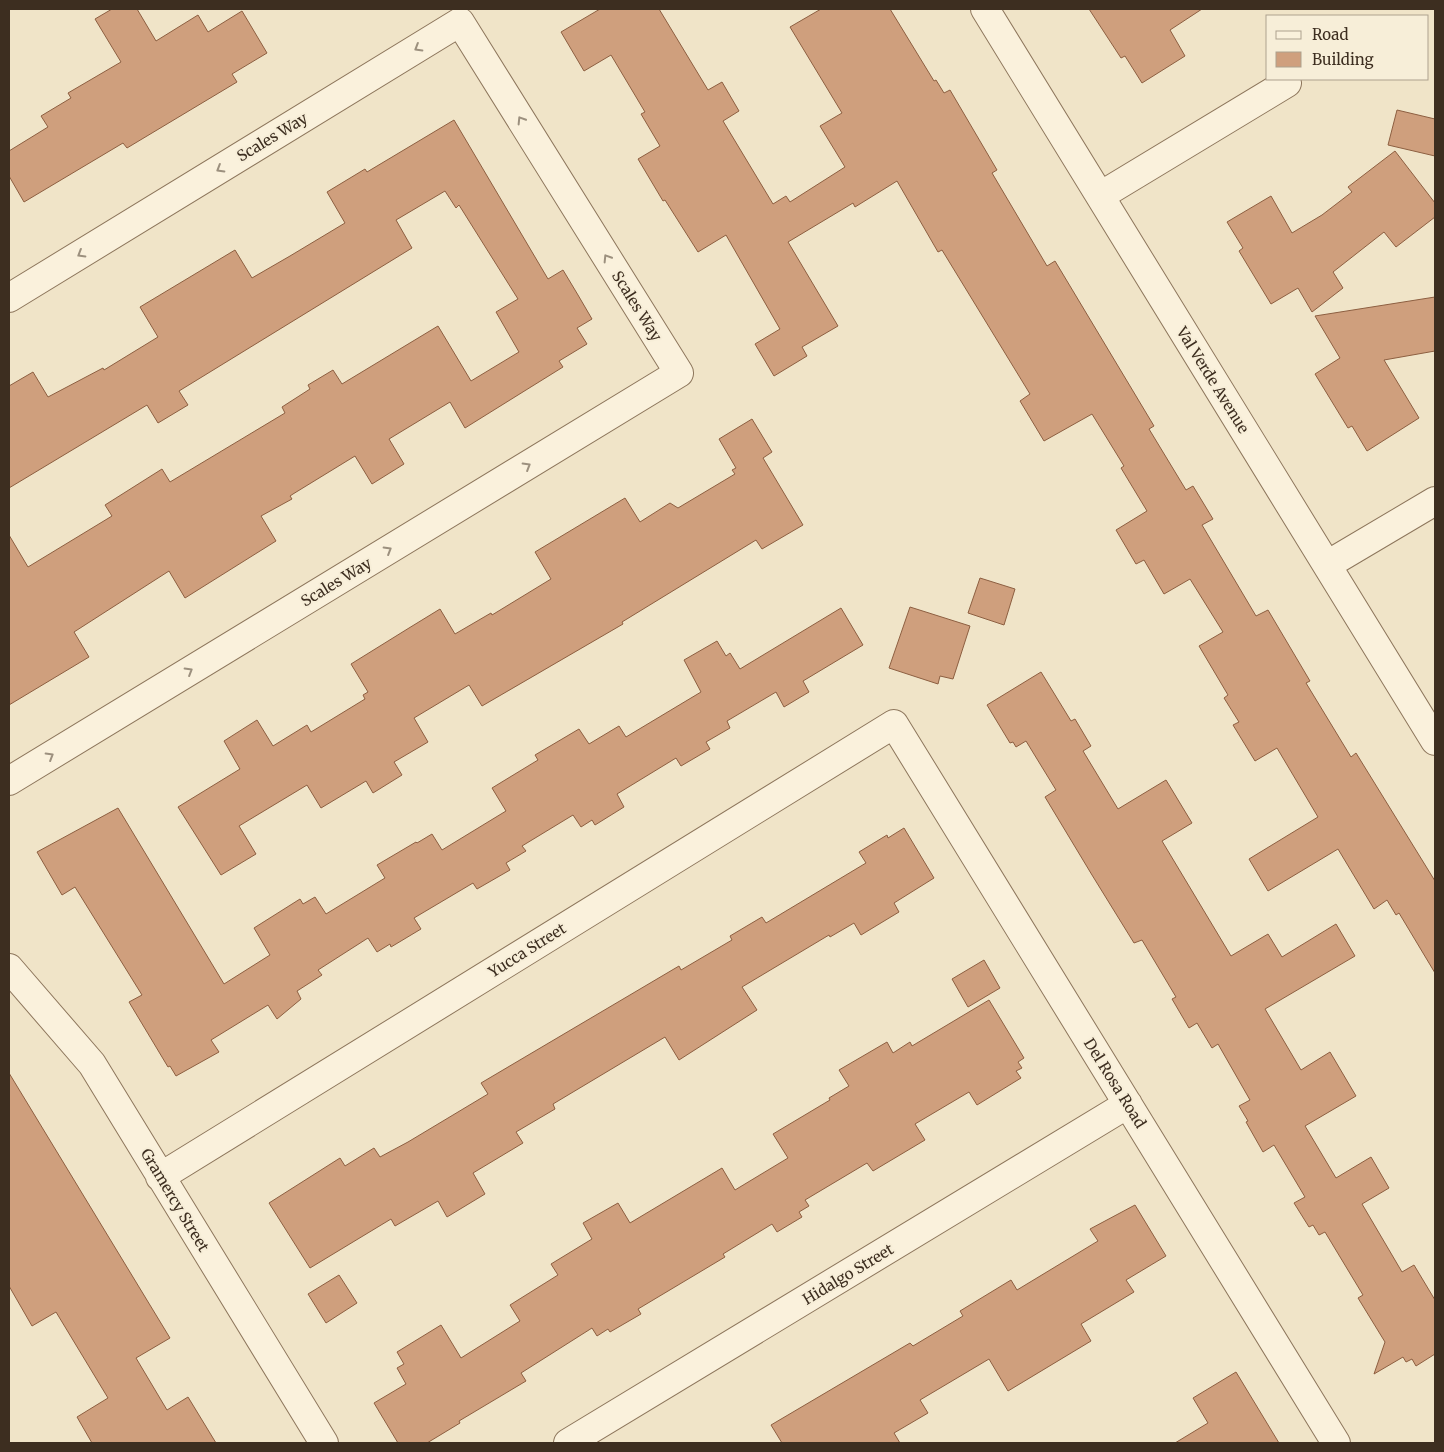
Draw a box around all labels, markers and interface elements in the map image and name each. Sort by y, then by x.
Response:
legend [1266,15,1429,80]
text: Road [1312,25,1348,44]
one-way arrow [415,41,424,51]
text: Building [1312,50,1374,69]
street label: Scales Way [233,108,311,166]
one-way arrow [517,116,527,125]
one-way arrow [216,163,225,172]
one-way arrow [77,247,86,257]
one-way arrow [603,254,613,263]
street label: Scales Way [608,267,666,345]
street label: Val Verde Avenue [1172,322,1253,437]
one-way arrow [521,462,530,472]
one-way arrow [382,547,391,557]
street label: Scales Way [297,553,375,611]
one-way arrow [184,668,193,678]
one-way arrow [45,752,54,762]
street label: Yucca Street [484,919,569,982]
street label: Del Rosa Road [1080,1035,1150,1131]
street label: Gramercy Street [137,1145,213,1255]
street label: Hidalgo Street [799,1239,897,1309]

